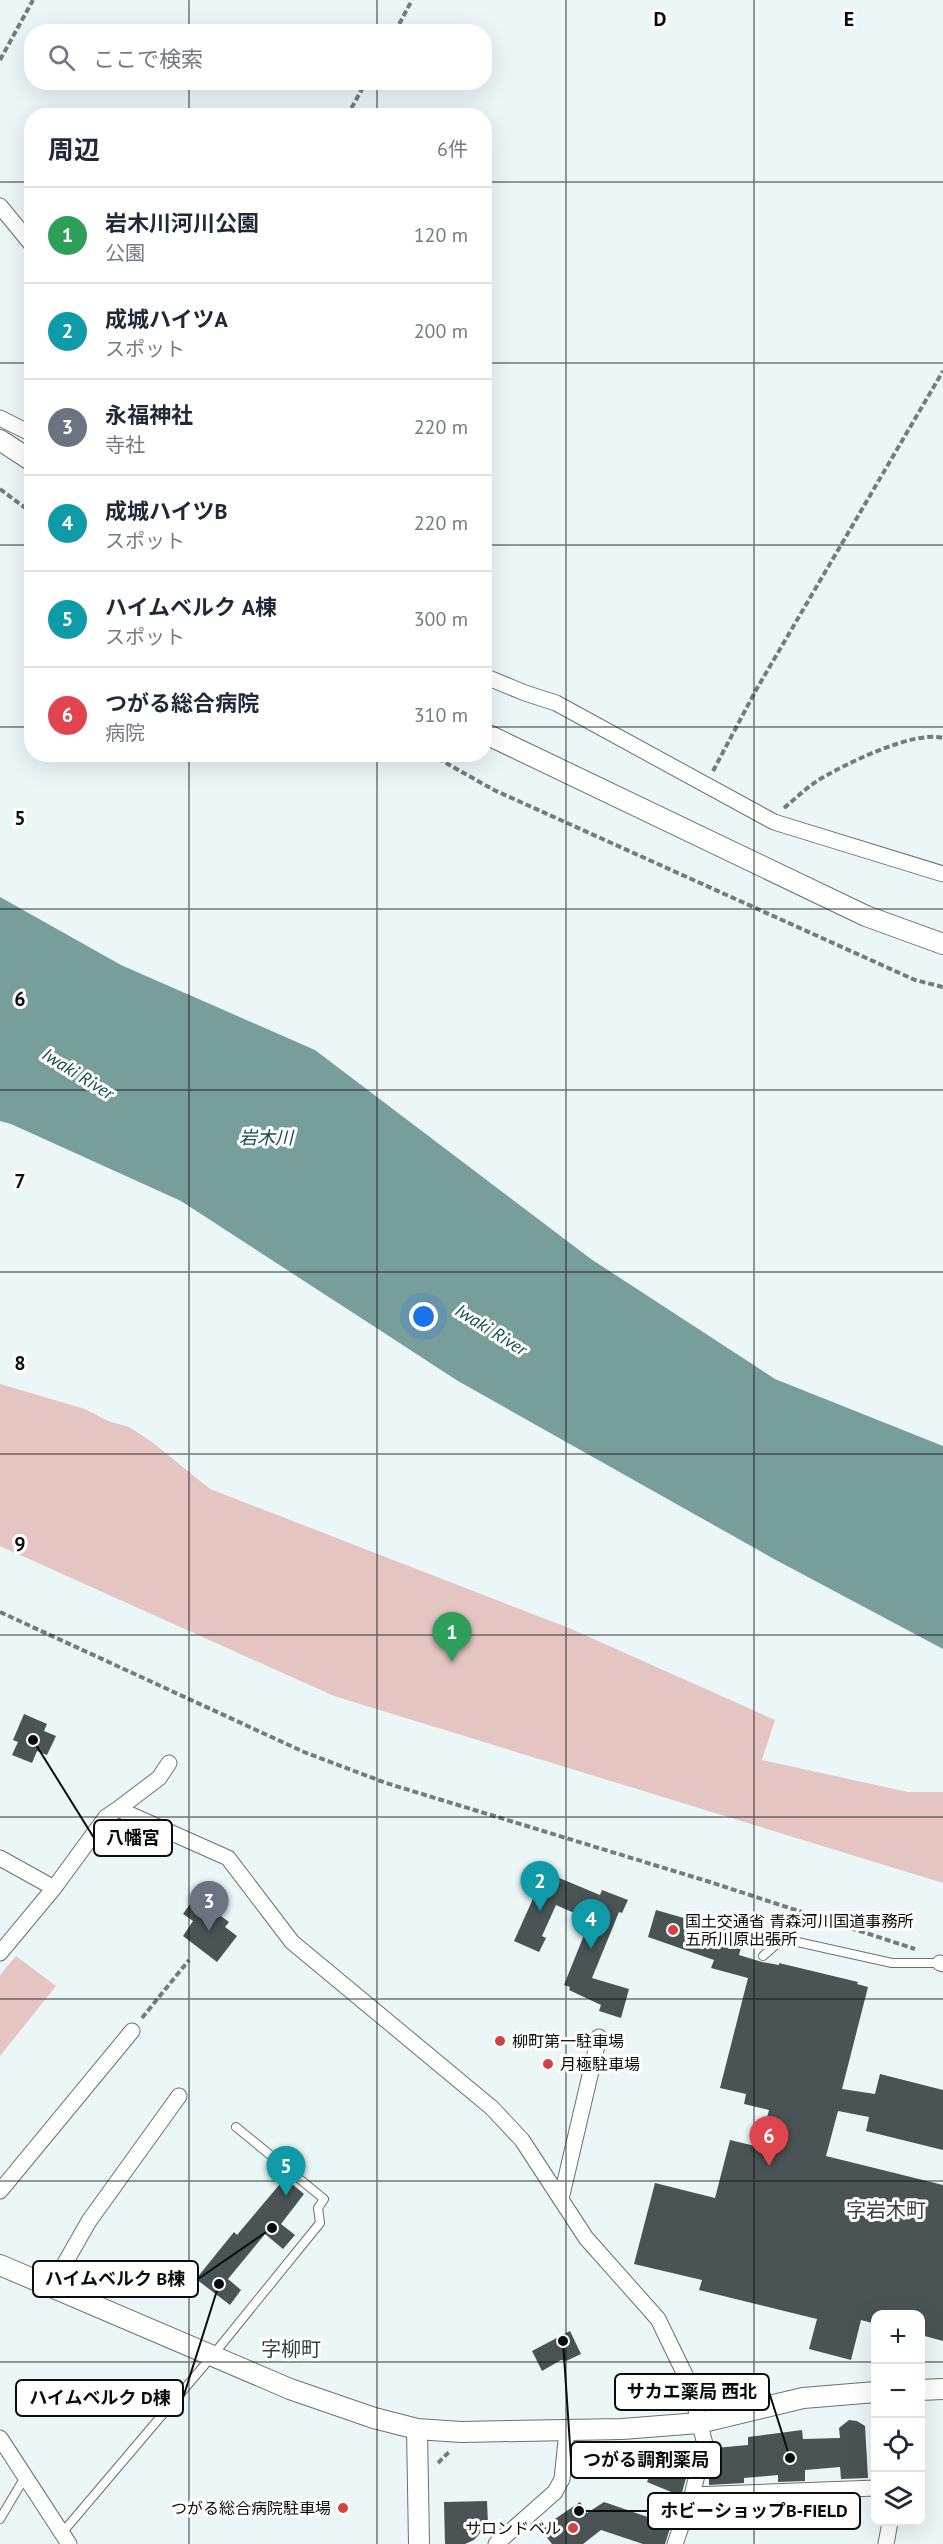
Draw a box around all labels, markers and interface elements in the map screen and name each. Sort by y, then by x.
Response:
text: D [654,6,667,32]
text: E [844,6,854,32]
search box [24,24,492,90]
icon: search [45,41,78,74]
text: ここで検索 [93,45,203,73]
text: 周辺 [48,133,100,166]
text: 6件 [437,136,468,162]
text: 岩木川河川公園 [105,209,259,237]
text: 1 [62,222,73,248]
text: 120 m [414,222,468,248]
text: 公園 [105,240,145,266]
text: 成城ハイツA [105,305,228,333]
text: 2 [62,318,73,344]
text: 200 m [414,318,468,344]
text: スポット [105,336,185,362]
text: 永福神社 [105,401,193,429]
text: 3 [62,414,73,440]
text: 220 m [414,414,468,440]
text: 寺社 [105,432,145,458]
text: 成城ハイツB [105,497,228,525]
text: 4 [62,510,73,536]
text: 220 m [414,510,468,536]
text: スポット [105,528,185,554]
text: ハイムベルク A棟 [105,593,277,621]
text: 5 [62,606,73,632]
text: 300 m [414,606,468,632]
text: スポット [105,624,185,650]
text: つがる総合病院 [105,689,259,717]
text: 6 [62,702,73,728]
text: 310 m [414,702,468,728]
text: 病院 [105,720,145,746]
text: 5 [14,805,26,831]
text: 6 [14,986,26,1012]
water label: Iwaki River [38,1043,119,1105]
water label: 岩木川 [239,1126,295,1149]
text: 7 [14,1168,26,1194]
water label: Iwaki River [451,1299,532,1361]
your location [409,1302,438,1331]
text: 8 [14,1350,26,1376]
text: 9 [14,1531,26,1557]
pin: 1 [432,1612,472,1662]
callout: 八幡宮 [94,1820,172,1856]
text: 八幡宮 [106,1826,160,1849]
pin: 2 [520,1862,560,1911]
pin: 3 [190,1882,228,1931]
pin: 4 [572,1900,610,1949]
place label: 国土交通省 青森河川国道事務所 五所川原出張所 [685,1911,913,1949]
marker: 国土交通省 青森河川国道事務所 五所川原出張所 [666,1923,680,1937]
place label: 柳町第一駐車場 [512,2031,624,2051]
marker: 柳町第一駐車場 [493,2034,507,2048]
place label: 月極駐車場 [560,2054,640,2074]
marker: 月極駐車場 [541,2057,555,2071]
pin: 6 [750,2116,788,2166]
pin: 5 [266,2146,306,2196]
district label: 字岩木町 [846,2197,926,2223]
callout: ハイムベルク B棟 [33,2261,198,2297]
text: ハイムベルク B棟 [45,2267,185,2290]
map controls [871,2310,925,2526]
button: + [871,2310,925,2364]
district label: 字柳町 [261,2336,321,2362]
button: − [871,2364,925,2418]
callout: サカエ薬局 西北 [615,2374,769,2410]
callout: ハイムベルク D棟 [16,2380,183,2416]
text: サカエ薬局 西北 [627,2380,757,2403]
text: ハイムベルク D棟 [29,2386,171,2409]
button: locate [871,2418,925,2472]
callout: つがる調剤薬局 [571,2442,721,2478]
text: つがる調剤薬局 [583,2448,709,2471]
button: layers [871,2472,925,2526]
callout: ホビーショップB-FIELD [648,2493,860,2529]
place label: つがる総合病院駐車場 [171,2498,331,2518]
text: ホビーショップB-FIELD [660,2499,848,2522]
marker: つがる総合病院駐車場 [336,2501,350,2515]
place label: サロンドベル [465,2518,561,2538]
marker: サロンドベル [566,2521,580,2535]

